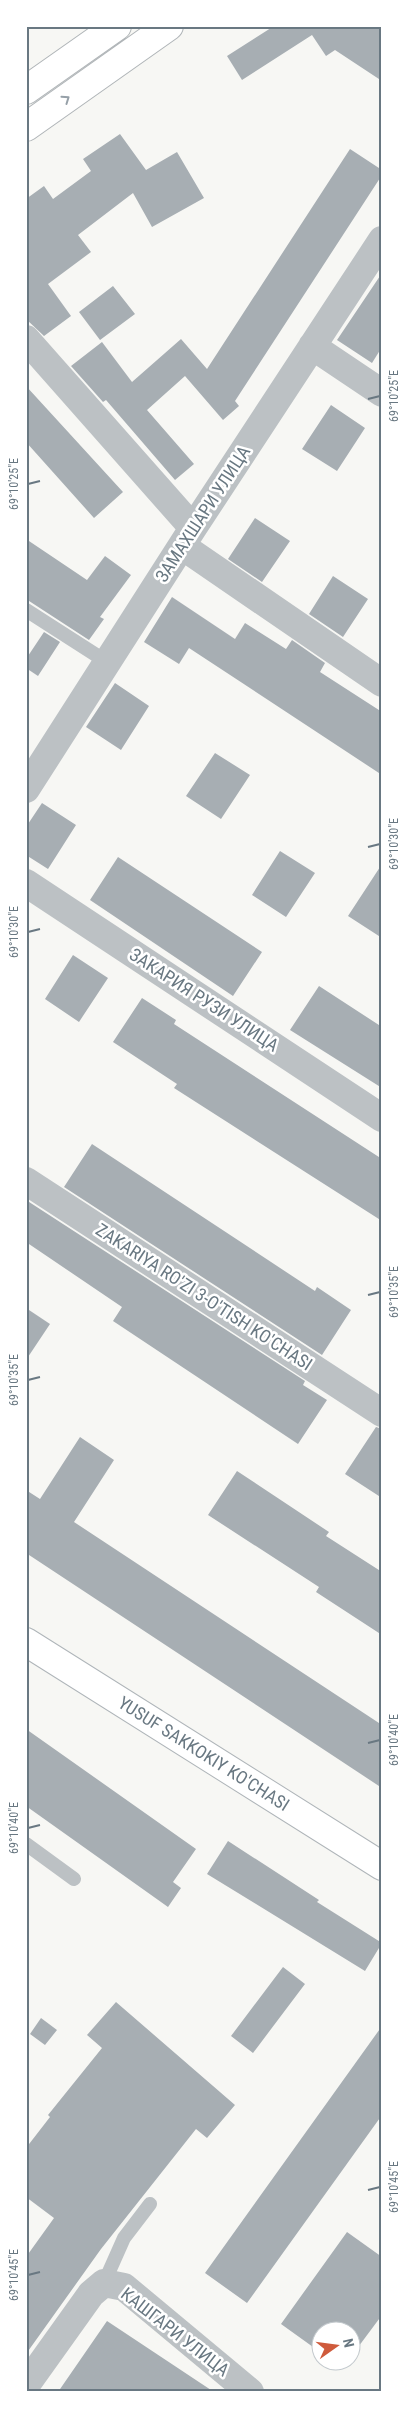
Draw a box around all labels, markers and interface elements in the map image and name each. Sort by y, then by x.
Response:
one-way arrow [60,96,70,105]
text: 69°10'25"E [387,370,401,422]
street label: ЗАМАХШАРИ УЛИЦА [151,441,255,586]
text: 69°10'25"E [7,458,21,510]
text: 69°10'30"E [387,818,401,870]
text: 69°10'30"E [7,906,21,958]
street label: ЗАКАРИЯ РУЗИ УЛИЦА [126,943,283,1056]
street label: ZAKARIYA RO'ZI 3-O'TISH KO'CHASI [92,1219,316,1374]
text: 69°10'35"E [387,1266,401,1318]
text: 69°10'35"E [7,1354,21,1406]
street label: YUSUF SAKKOKIY KO'CHASI [115,1692,293,1815]
text: 69°10'40"E [387,1714,401,1766]
text: 69°10'40"E [7,1802,21,1854]
text: 69°10'45"E [387,2161,401,2213]
text: 69°10'45"E [7,2249,21,2301]
street label: КАШГАРИ УЛИЦА [117,2283,234,2381]
north arrow [310,2320,360,2370]
text: N [340,2337,357,2349]

